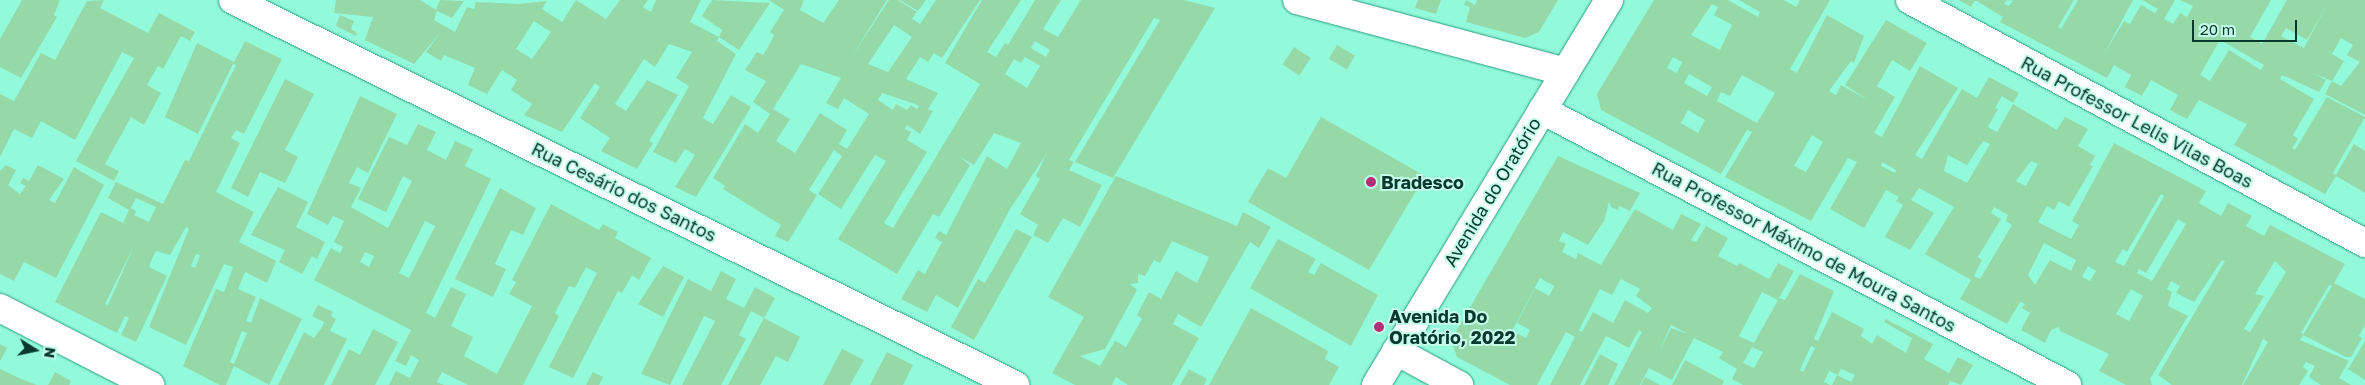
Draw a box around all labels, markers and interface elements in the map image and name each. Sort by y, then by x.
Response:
scale bar [2195,10,2300,42]
text: 20 m [2200,20,2235,38]
street label: Rua Professor Lelis Vilas Boas [2017,52,2257,192]
street label: Avenida do Oratório [1439,114,1545,270]
street label: Rua Cesário dos Santos [528,138,720,246]
street label: Rua Professor Máximo de Moura Santos [1648,157,1960,337]
place label: Bradesco [1381,171,1464,193]
marker: Bradesco [1365,176,1377,188]
place label: Avenida Do Oratório, 2022 [1389,306,1515,348]
marker: Avenida Do Oratório, 2022 [1373,321,1385,333]
north arrow [10,325,60,375]
text: N [41,346,60,359]

